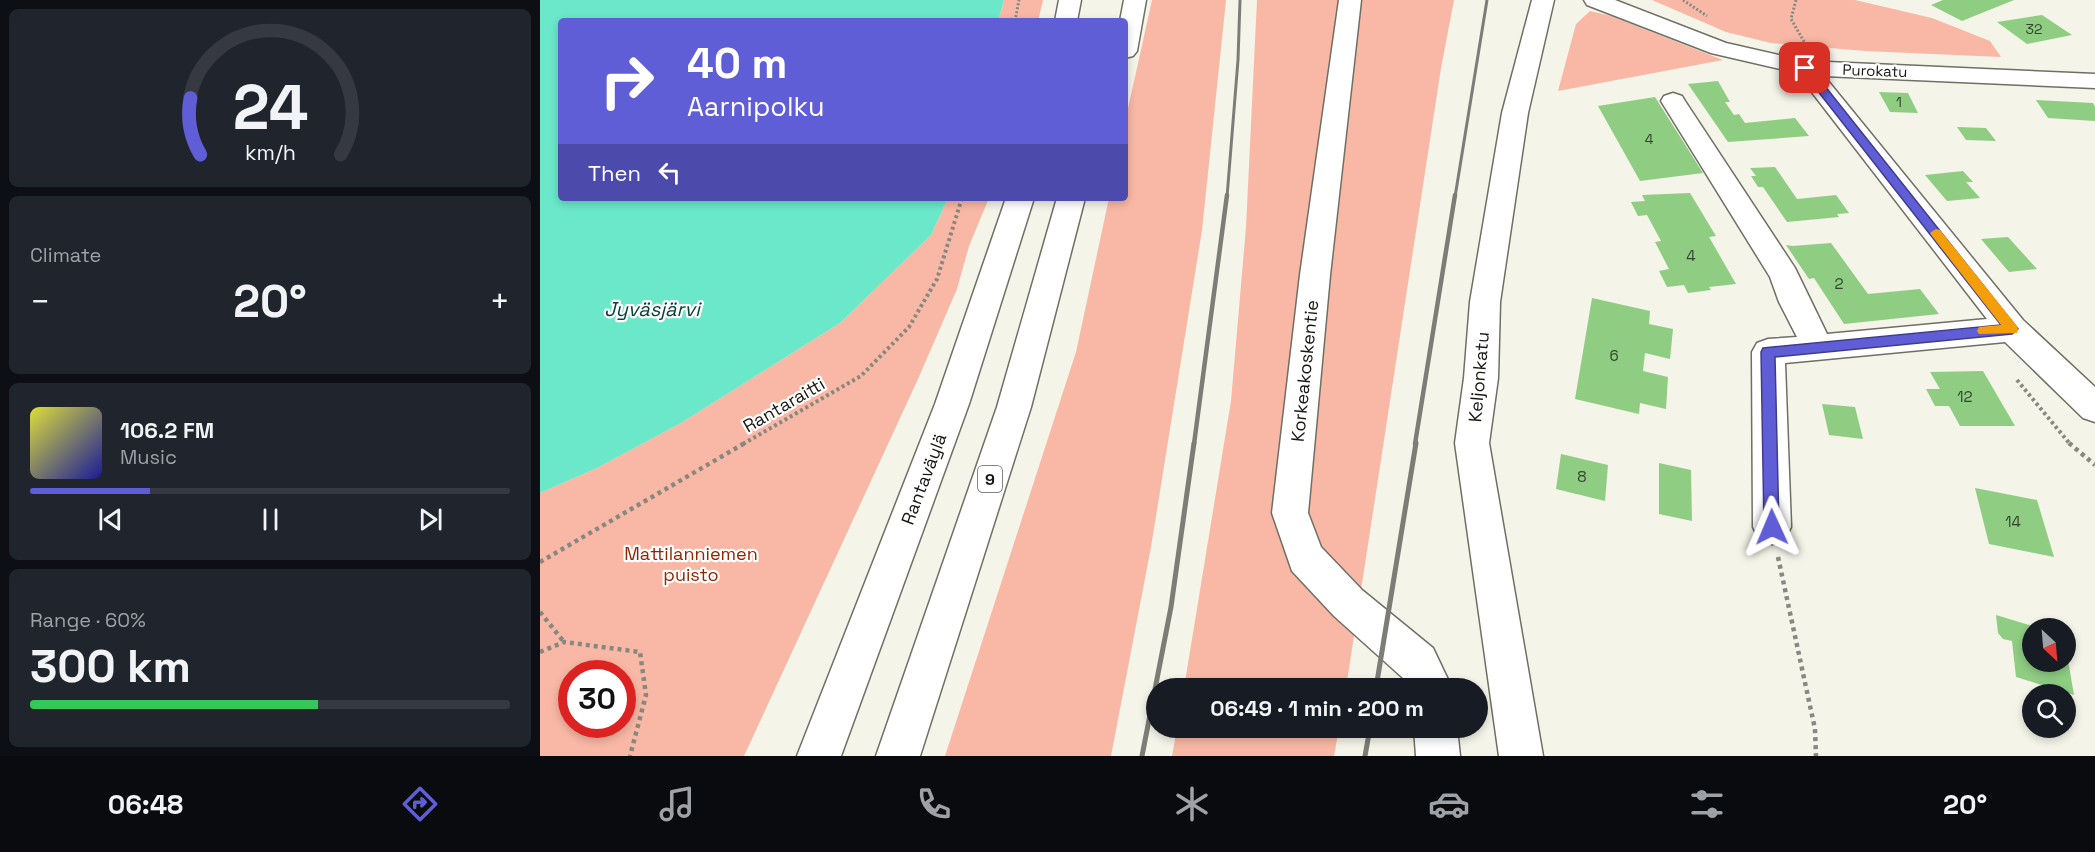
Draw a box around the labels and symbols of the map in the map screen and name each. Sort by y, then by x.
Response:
house number: 32 [2026,20,2042,38]
pin [1779,42,1830,93]
street label: Purokatu [1842,60,1908,81]
house number: 1 [1896,93,1902,111]
house number: 4 [1645,130,1654,148]
house number: 4 [1686,246,1696,265]
house number: 2 [1834,274,1844,293]
water label: Jyväsjärvi [604,296,702,322]
street label: Korkeakoskentie [1286,299,1323,443]
street label: Keljonkatu [1463,331,1494,423]
house number: 6 [1609,346,1619,365]
street label: Rantaraitti [739,372,829,437]
house number: 12 [1957,387,1973,406]
street label: Rantaväylä [896,430,951,528]
road number: 9 [978,466,1002,492]
house number: 8 [1577,467,1587,486]
position arrow [1740,495,1804,559]
house number: 14 [2005,512,2021,531]
park label: Mattilanniemen puisto [624,542,758,586]
north arrow [2022,618,2076,672]
speed limit sign: 30 [558,660,636,738]

